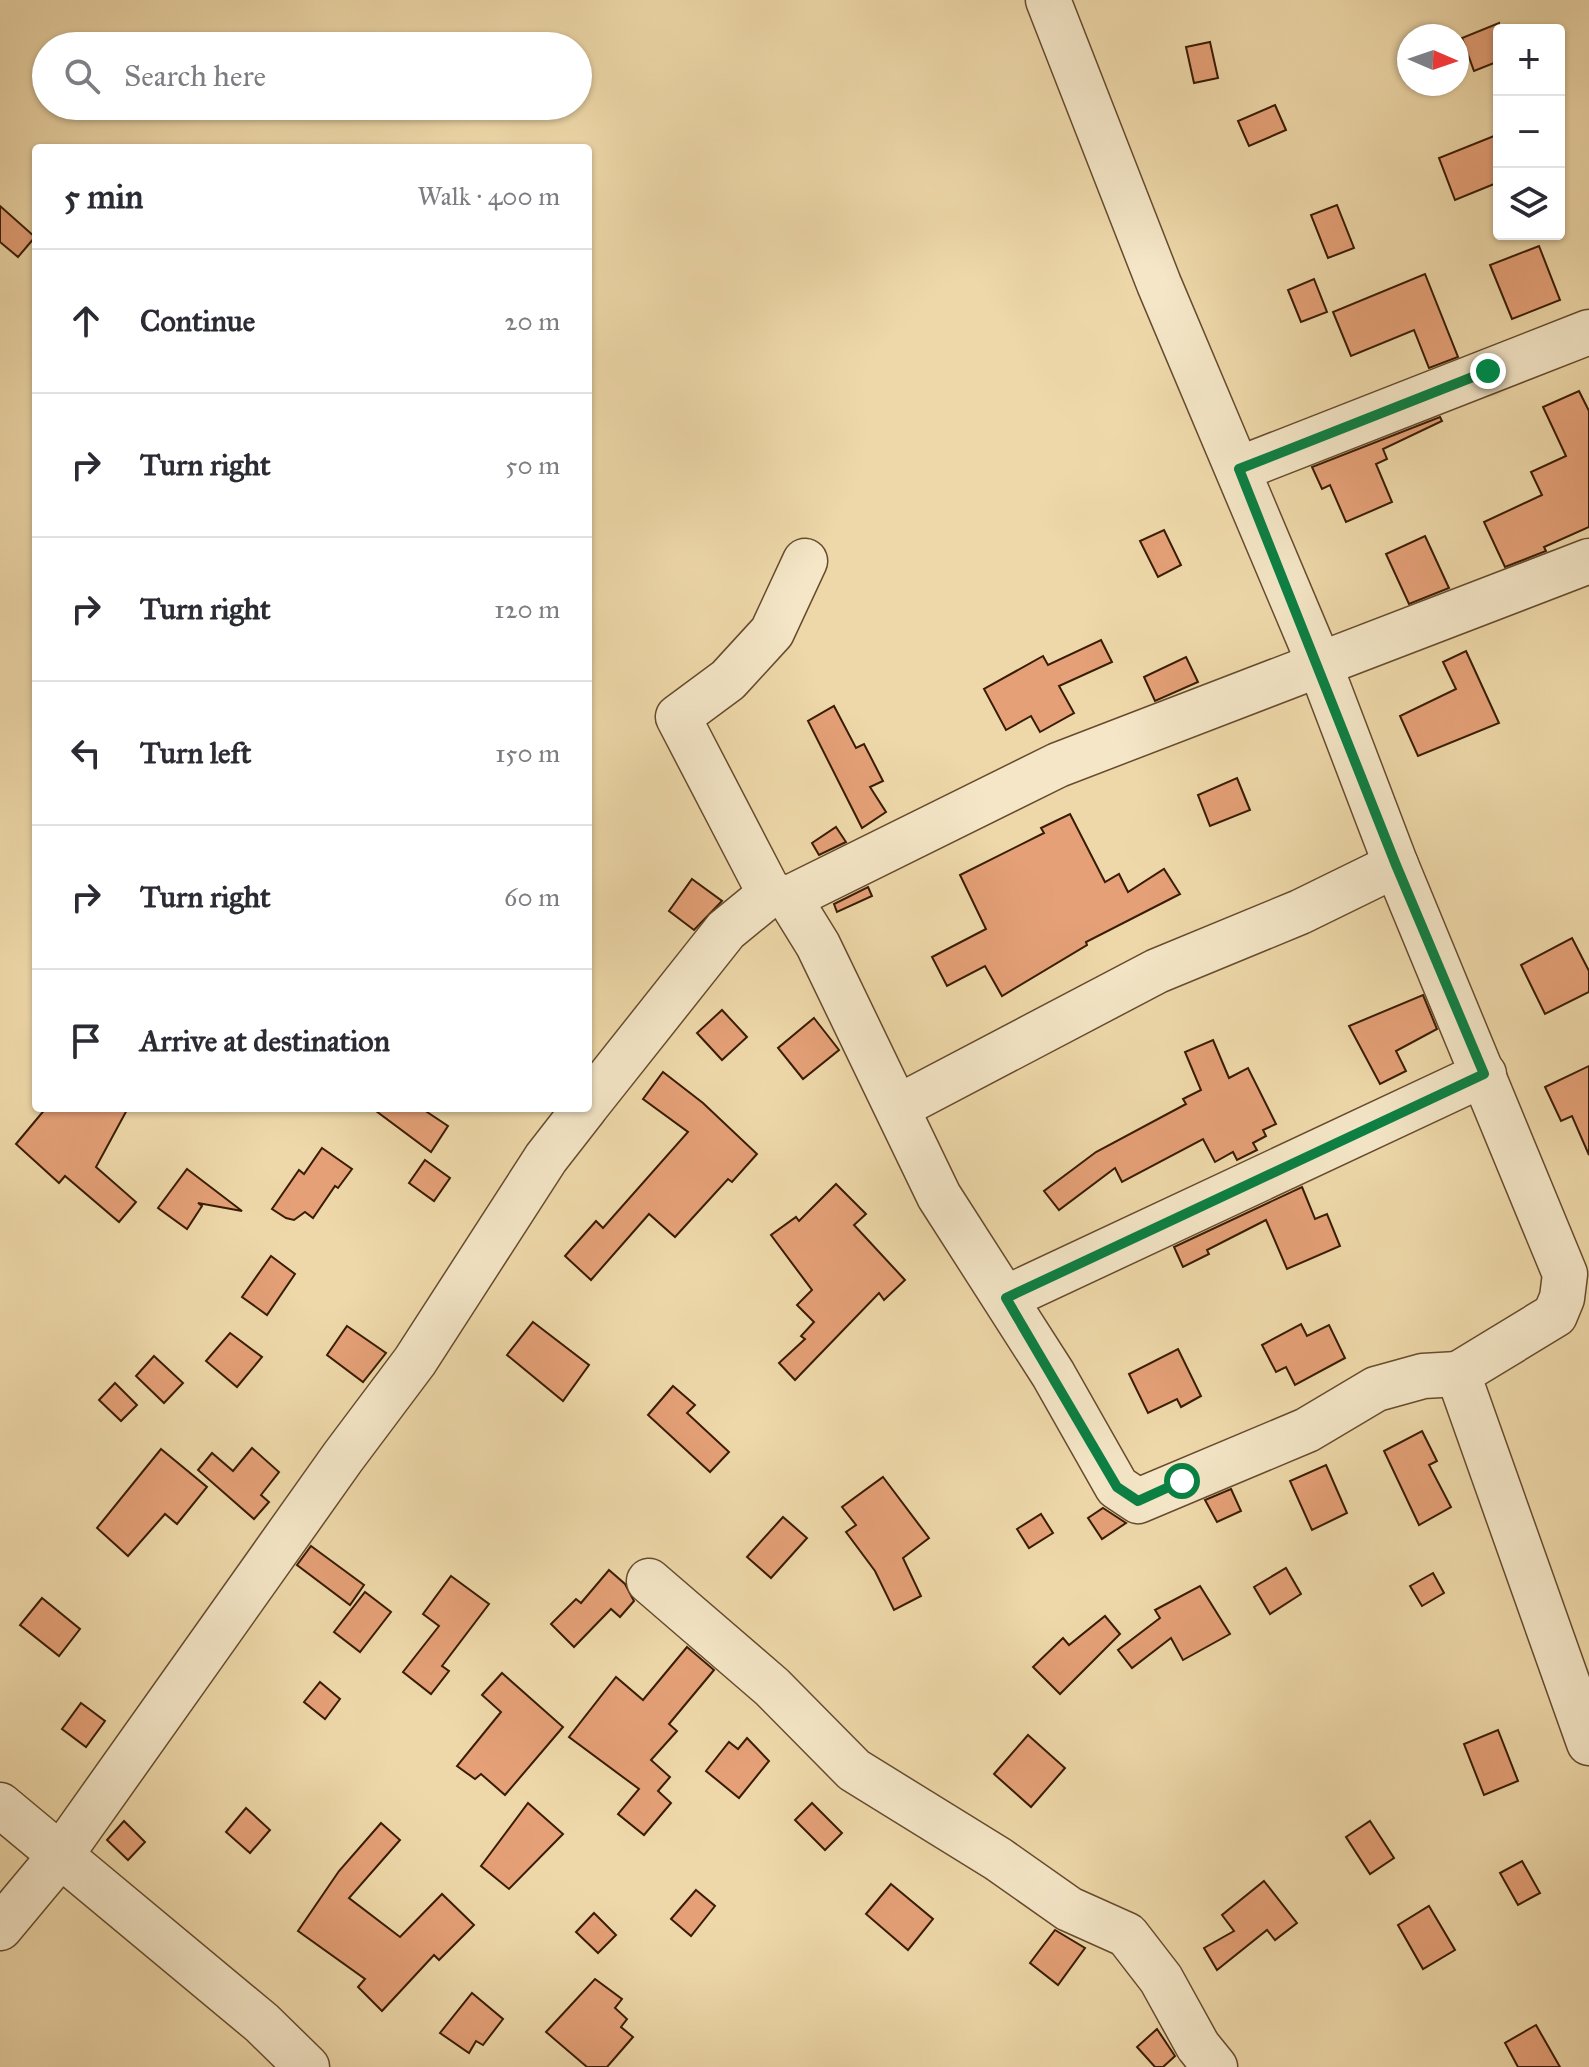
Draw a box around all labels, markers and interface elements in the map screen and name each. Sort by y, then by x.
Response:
north arrow [1397,24,1469,96]
map controls [1493,24,1565,240]
button: + [1493,24,1565,96]
search box [32,32,592,120]
icon: search [60,54,104,98]
text: Search here [124,58,266,94]
button: − [1493,96,1565,168]
button: layers [1493,168,1565,240]
text: 5 min [64,176,143,217]
text: Walk · 400 m [417,180,560,212]
icon: ahead [64,299,108,343]
text: Continue [140,303,255,339]
text: 20 m [505,305,560,337]
route end [1470,353,1506,389]
icon: right [64,443,108,487]
text: Turn right [140,447,271,483]
text: 50 m [505,449,560,481]
icon: right [64,587,108,631]
text: Turn right [140,591,271,627]
text: 120 m [494,593,560,625]
icon: left [64,731,108,775]
text: Turn left [140,735,251,771]
text: 150 m [495,737,560,769]
icon: right [64,875,108,919]
text: Turn right [140,879,271,915]
text: 60 m [504,881,560,913]
icon: arrive [64,1019,108,1063]
text: Arrive at destination [140,1023,390,1059]
route start [1164,1463,1200,1499]

